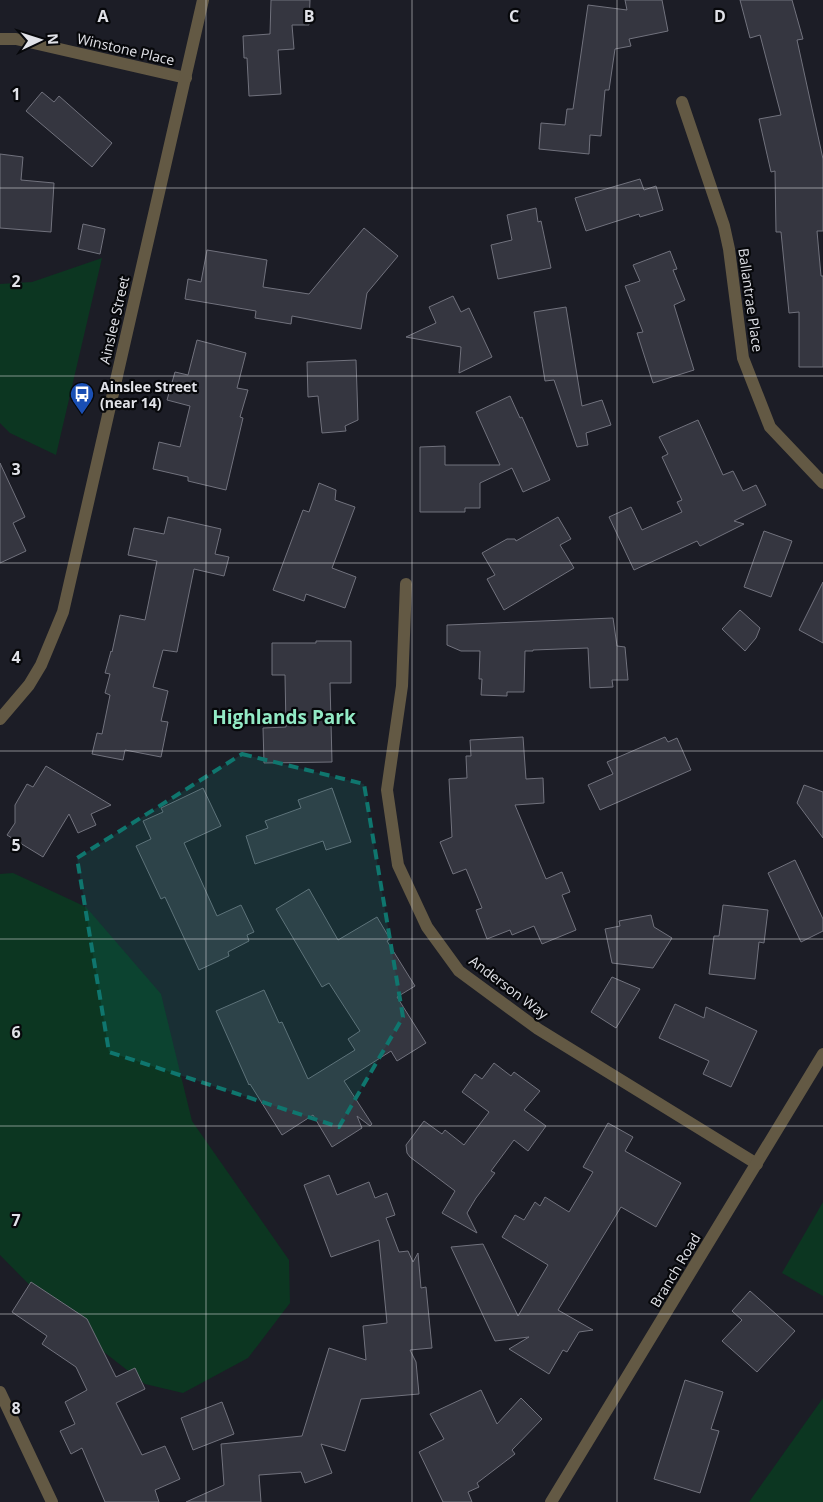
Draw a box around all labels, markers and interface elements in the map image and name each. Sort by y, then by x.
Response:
text: A [97,5,109,27]
text: B [304,5,314,27]
text: C [509,5,519,27]
text: D [714,5,726,27]
north arrow [15,15,65,65]
street label: Winstone Place [75,29,177,69]
text: N [44,33,63,45]
text: 1 [11,83,21,105]
street label: Ballantrae Place [734,247,768,353]
text: 2 [11,270,21,292]
street label: Ainslee Street [95,274,133,366]
place label: Ainslee Street (near 14) [100,377,197,412]
bus stop icon: Ainslee Street (near 14) [69,381,95,415]
text: 3 [11,458,21,480]
text: 4 [11,646,21,668]
district label: Highlands Park [212,704,356,730]
text: 5 [11,834,21,856]
street label: Anderson Way [465,951,553,1024]
text: 6 [11,1021,21,1043]
text: 7 [11,1209,21,1231]
street label: Branch Road [645,1229,705,1311]
text: 8 [11,1397,21,1419]

